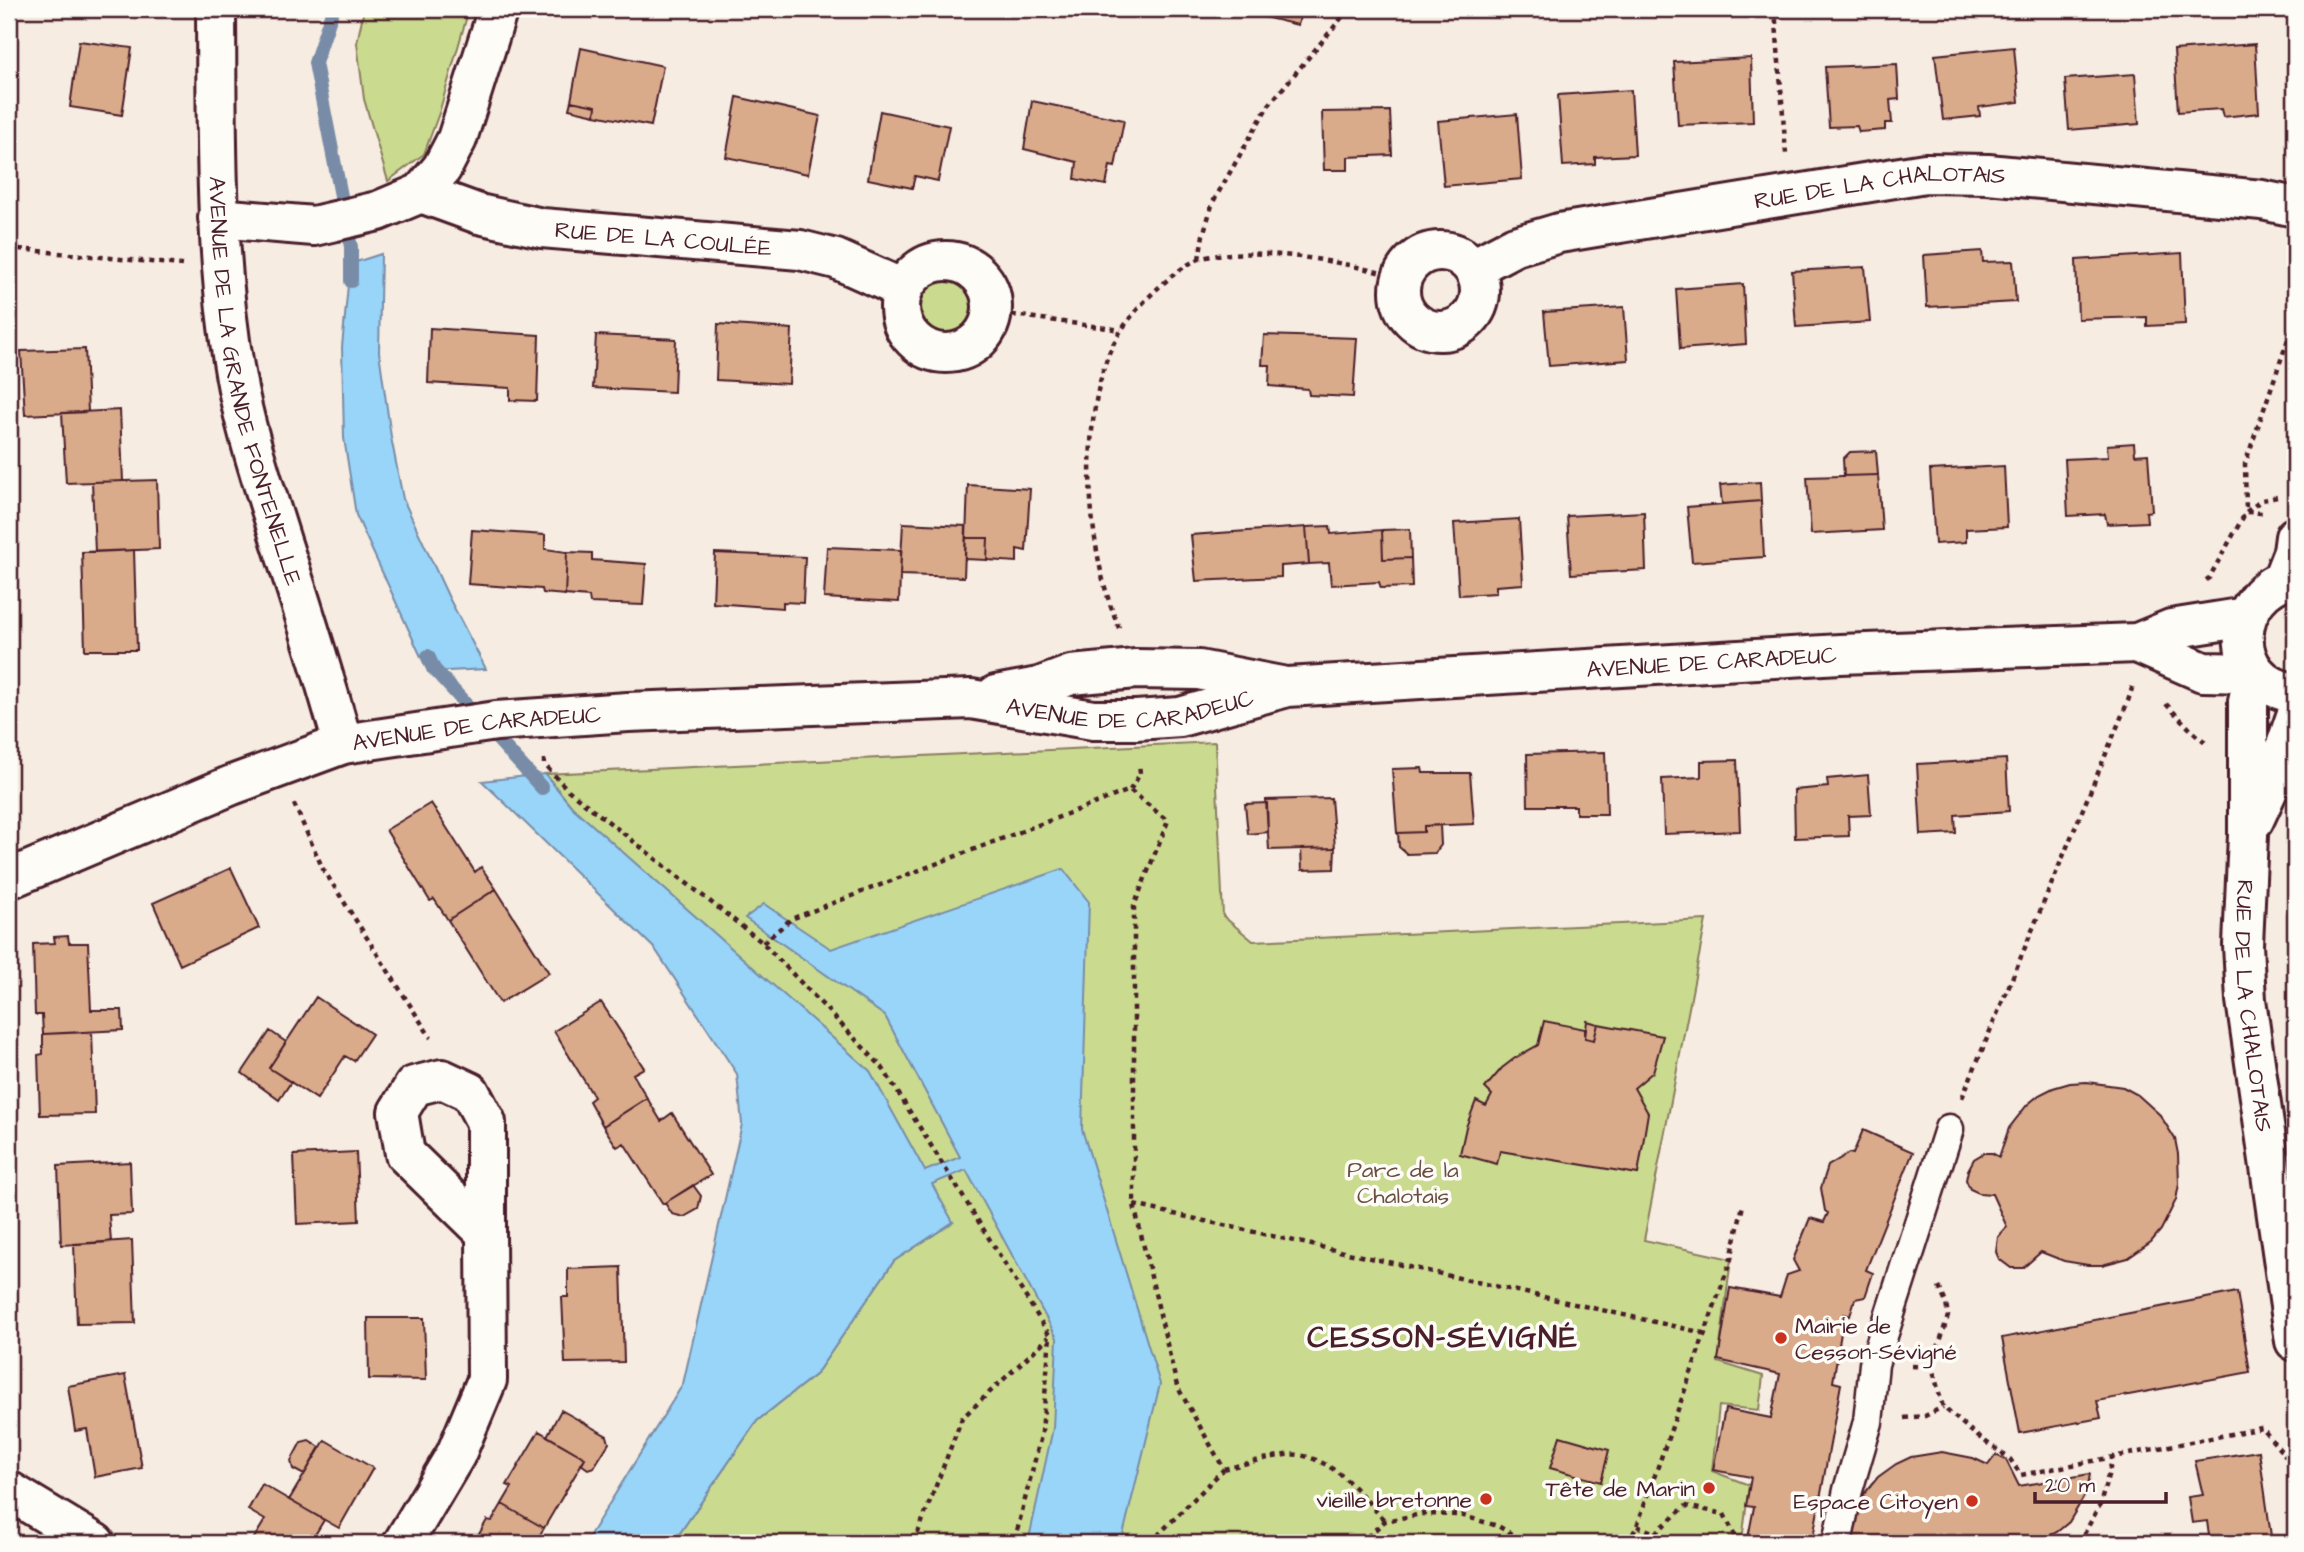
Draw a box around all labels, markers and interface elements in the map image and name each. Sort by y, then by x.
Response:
street label: RUE DE LA CHALOTAIS [1752,158,2007,218]
street label: AVENUE DE LA GRANDE FONTENELLE [201,176,309,590]
street label: RUE DE LA COULÉE [553,214,773,265]
street label: AVENUE DE CARADEUC [1586,639,1838,686]
street label: AVENUE DE CARADEUC [1004,682,1258,737]
street label: AVENUE DE CARADEUC [350,699,602,759]
street label: RUE DE LA CHALOTAIS [2226,879,2280,1134]
park label: Parc de la Chalotais [1347,1154,1459,1212]
place label: Mairie de Cesson-Sévigné [1795,1310,1957,1369]
district label: CESSON-SÉVIGNÉ [1307,1317,1579,1359]
marker: Mairie de Cesson-Sévigné [1773,1330,1789,1346]
scale bar [2035,1461,2166,1505]
text: 20 m [2045,1471,2096,1500]
place label: Tête de Marin [1545,1473,1695,1505]
marker: Tête de Marin [1701,1480,1717,1496]
place label: vieille bretonne [1316,1484,1472,1516]
place label: Espace Citoyen [1794,1486,1958,1519]
marker: vieille bretonne [1478,1491,1494,1507]
marker: Espace Citoyen [1964,1493,1980,1509]

